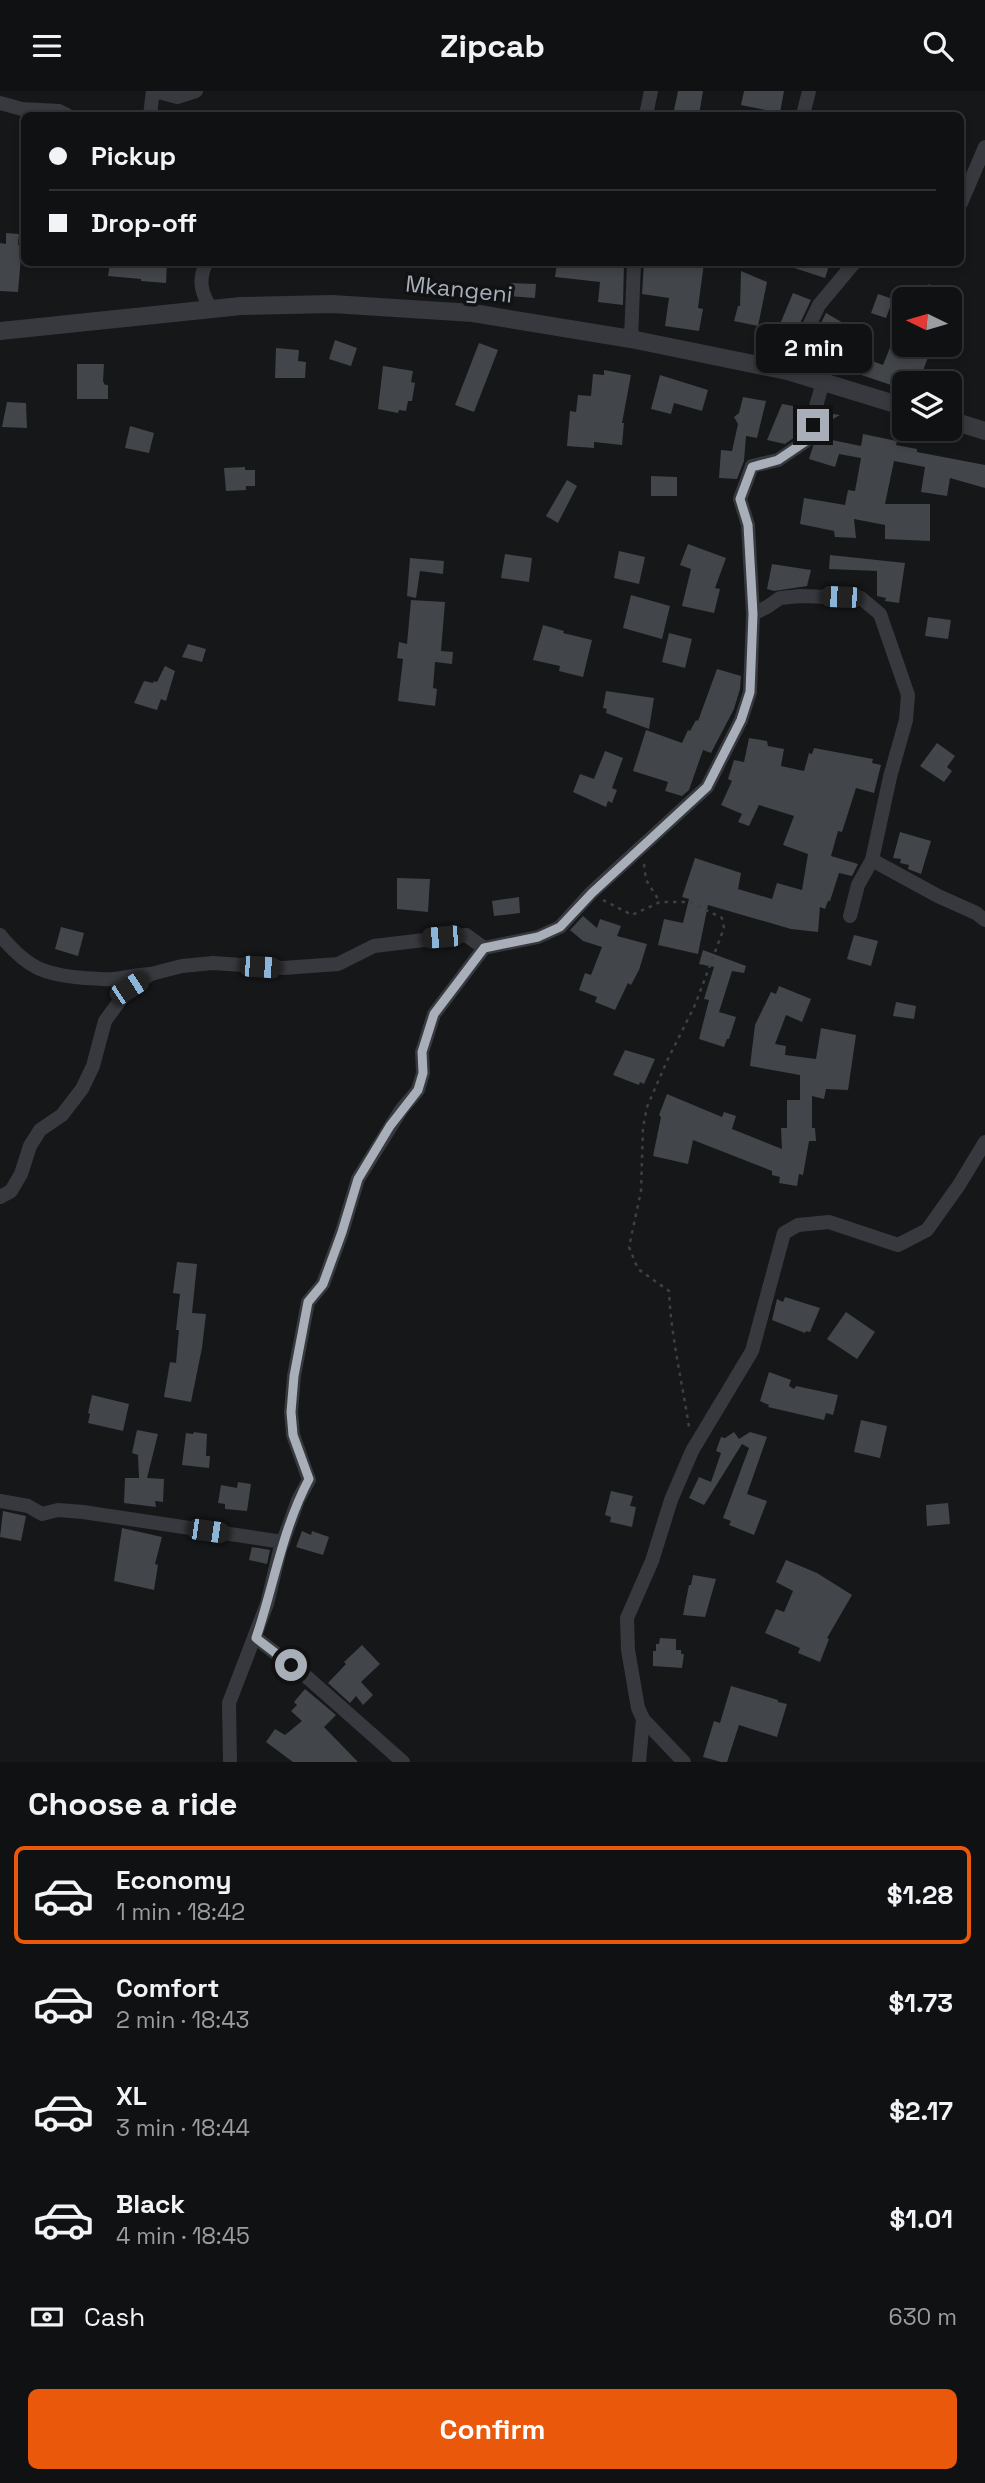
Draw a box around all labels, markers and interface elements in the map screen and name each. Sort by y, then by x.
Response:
text: Zipcab [440,26,545,66]
icon: menu [28,27,66,65]
icon: search [919,27,957,65]
text: Pickup [91,139,176,173]
text: Drop-off [91,206,197,240]
street label: Mkangeni [404,268,514,310]
north arrow [892,287,962,357]
map controls [892,287,962,441]
callout: 2 min [755,323,871,373]
text: 2 min [784,333,844,363]
button: layers [892,371,962,441]
route end [797,409,829,441]
car [820,586,863,608]
car [421,925,464,949]
car [239,955,282,979]
car [106,968,153,1008]
car [186,1518,231,1544]
route start [275,1649,307,1681]
text: Choose a ride [28,1784,238,1824]
text: Economy [116,1863,232,1897]
icon: car [32,1864,95,1927]
text: $1.28 [887,1878,953,1912]
text: 1 min · 18:42 [116,1897,245,1927]
text: Comfort [116,1971,219,2005]
icon: car [32,1972,95,2035]
text: $1.73 [888,1986,953,2020]
text: 2 min · 18:43 [116,2005,249,2035]
text: XL [116,2079,147,2113]
icon: car [32,2080,95,2143]
text: $2.17 [889,2094,953,2128]
text: 3 min · 18:44 [116,2113,250,2143]
text: Black [116,2187,185,2221]
icon: car [32,2188,95,2251]
text: $1.01 [889,2202,953,2236]
text: 4 min · 18:45 [116,2221,250,2251]
icon: cash [28,2298,66,2336]
text: Cash [84,2300,145,2334]
text: 630 m [889,2302,957,2332]
button: Confirm [28,2389,957,2469]

